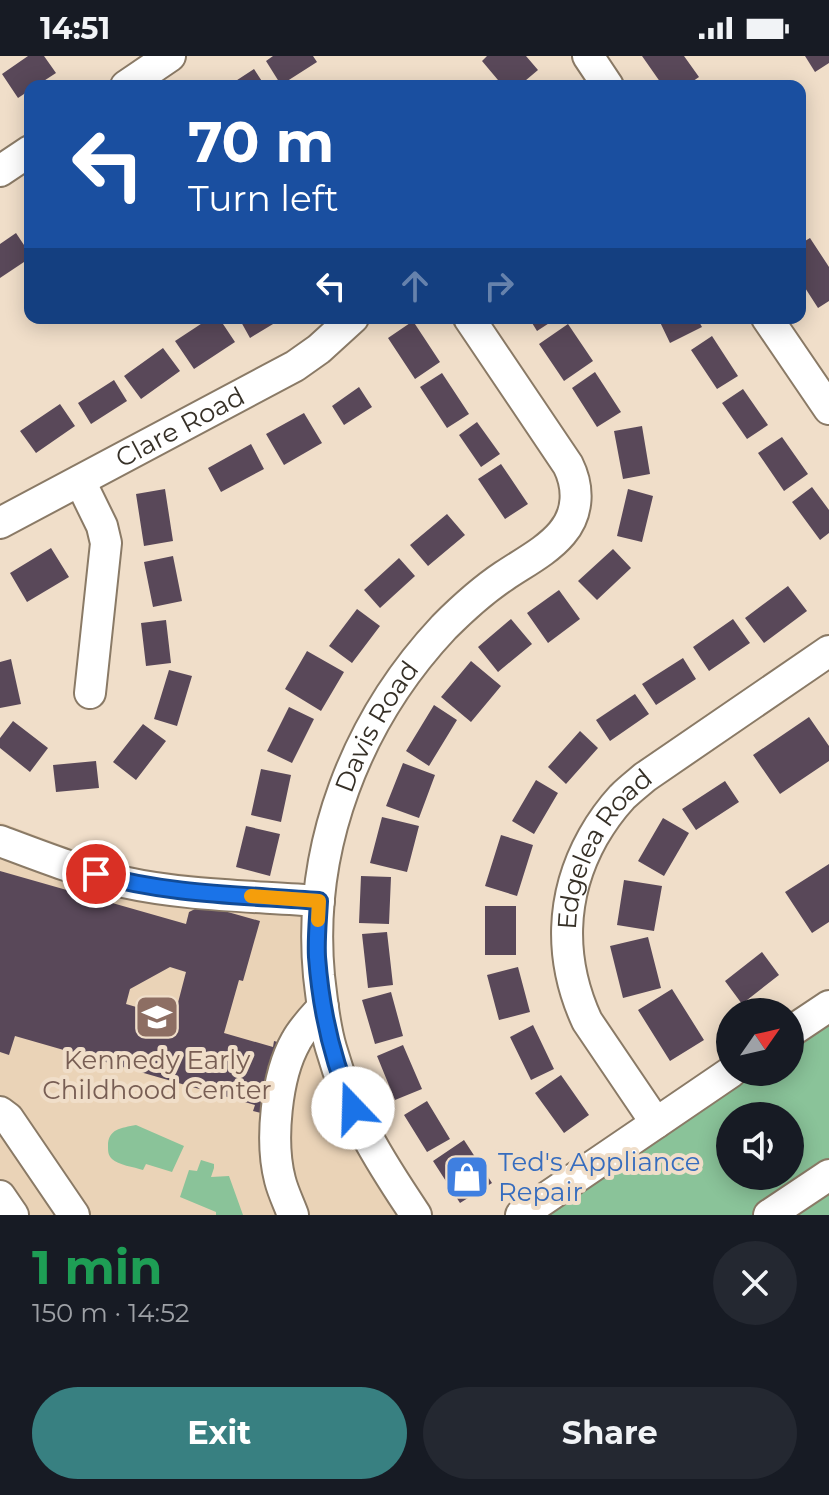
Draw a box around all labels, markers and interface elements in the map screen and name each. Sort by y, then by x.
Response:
text: 14:51 [40,10,110,47]
text: 70 m [188,108,334,176]
icon: left [56,112,160,216]
text: Turn left [188,176,339,220]
icon: left [309,264,353,308]
icon: ahead [393,264,437,308]
icon: right [477,264,521,308]
street label: Clare Road [110,380,250,475]
street label: Davis Road [328,655,425,797]
street label: Edgelea Road [551,762,658,931]
pin [62,840,130,908]
icon: arrive [74,852,118,896]
school or university icon: Kennedy Early Childhood Center [133,993,181,1041]
north arrow [716,998,804,1086]
map controls [716,998,804,1190]
place label: Kennedy Early Childhood Center [42,1044,272,1106]
position arrow [311,1066,395,1150]
button: sound [716,1102,804,1190]
place label: Ted's Appliance Repair [498,1146,701,1208]
shop icon: Ted's Appliance Repair [443,1153,491,1201]
text: 1 min [32,1238,162,1296]
button: close [713,1241,797,1325]
text: 150 m · 14:52 [32,1297,190,1329]
button: Exit [32,1387,407,1479]
button: Share [423,1387,797,1479]

